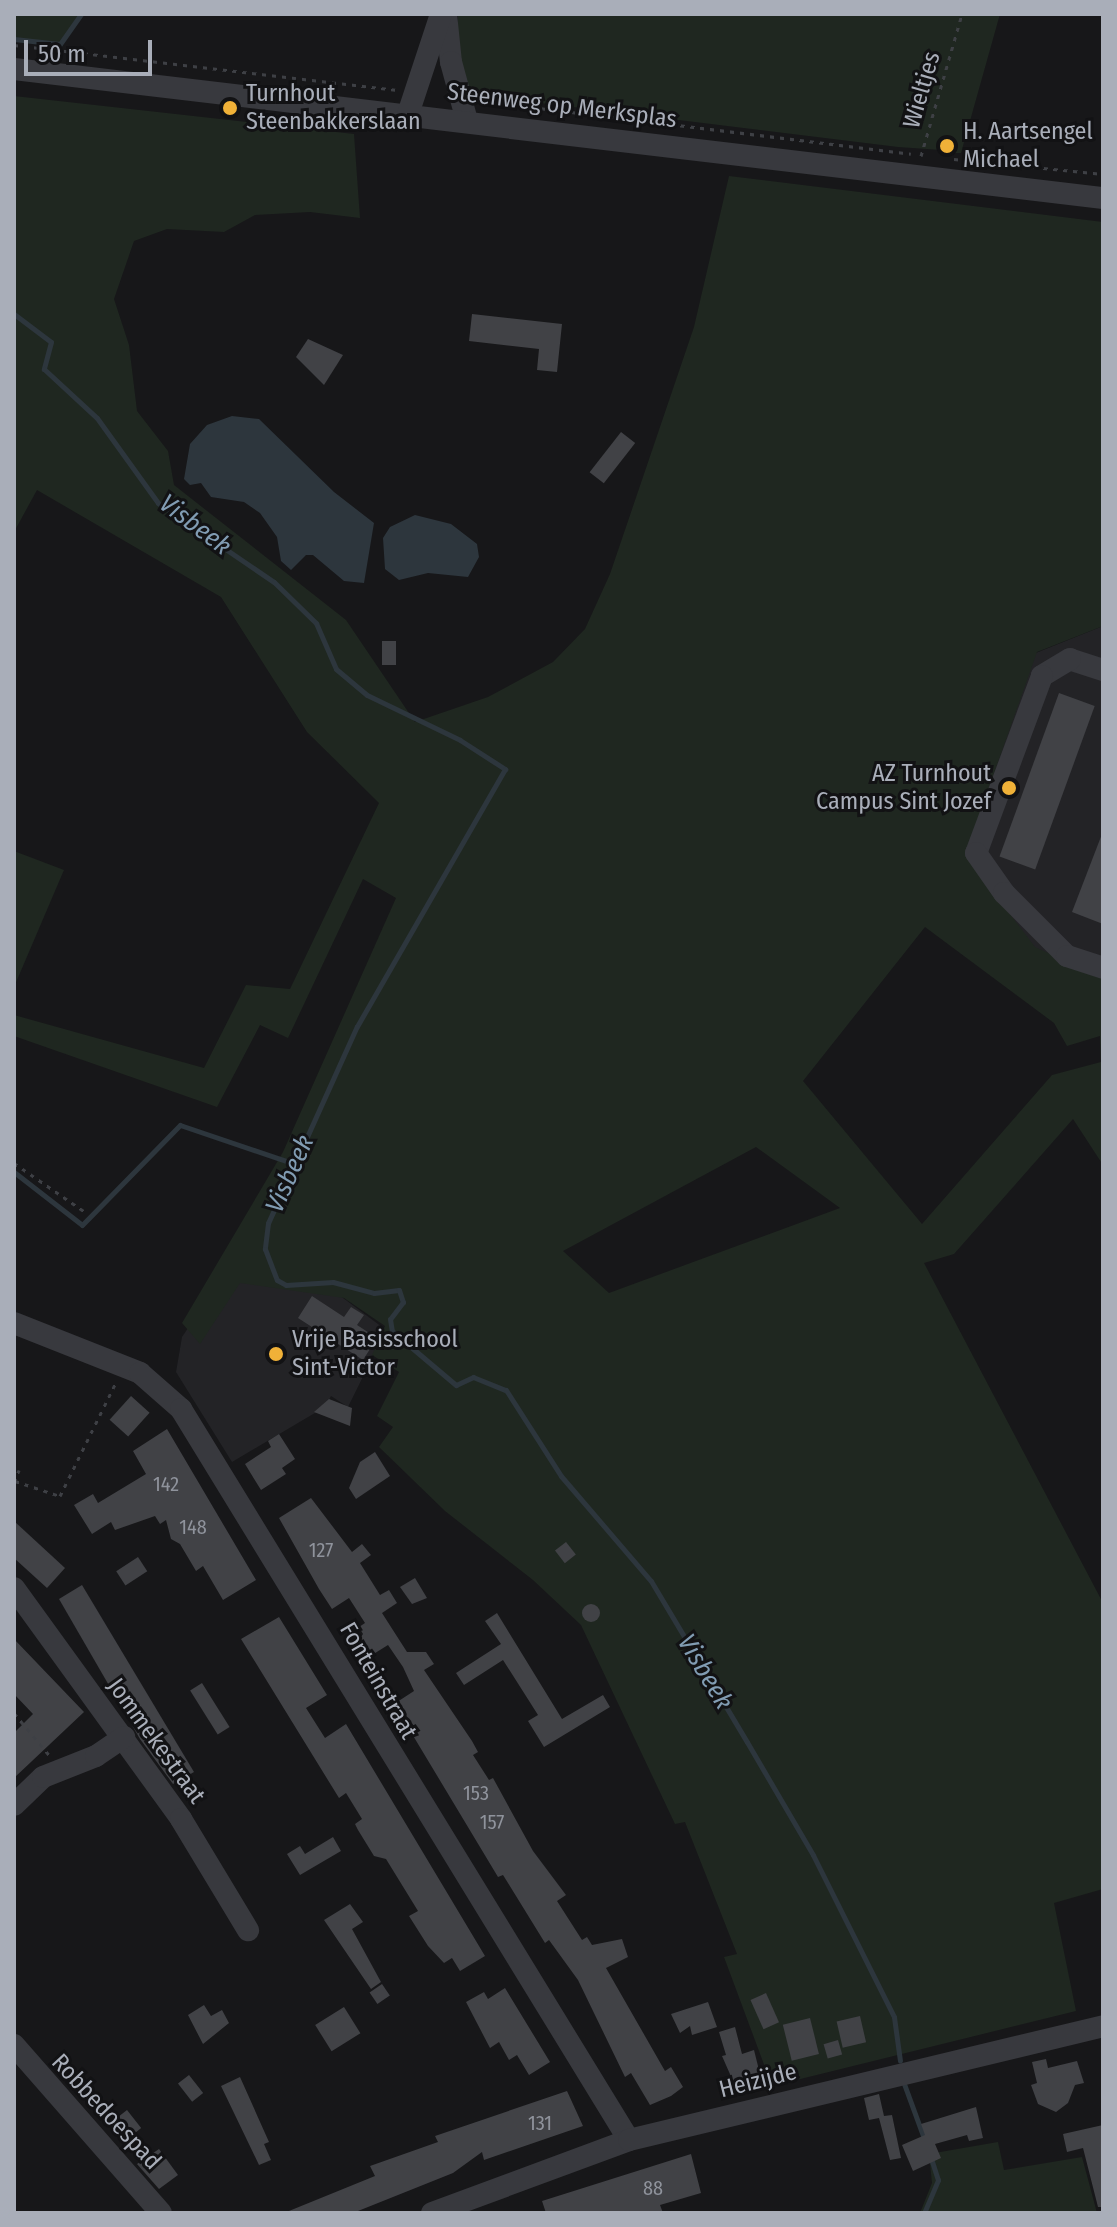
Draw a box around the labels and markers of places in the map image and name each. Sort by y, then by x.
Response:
place label: Turnhout Steenbakkerslaan [246,80,421,136]
marker: Turnhout Steenbakkerslaan [221,99,239,117]
place label: H. Aartsengel Michael [963,118,1093,174]
marker: H. Aartsengel Michael [938,137,956,155]
place label: AZ Turnhout Campus Sint Jozef [816,760,991,816]
marker: AZ Turnhout Campus Sint Jozef [998,777,1020,799]
place label: Vrije Basisschool Sint-Victor [292,1326,458,1382]
marker: Vrije Basisschool Sint-Victor [267,1345,285,1363]

